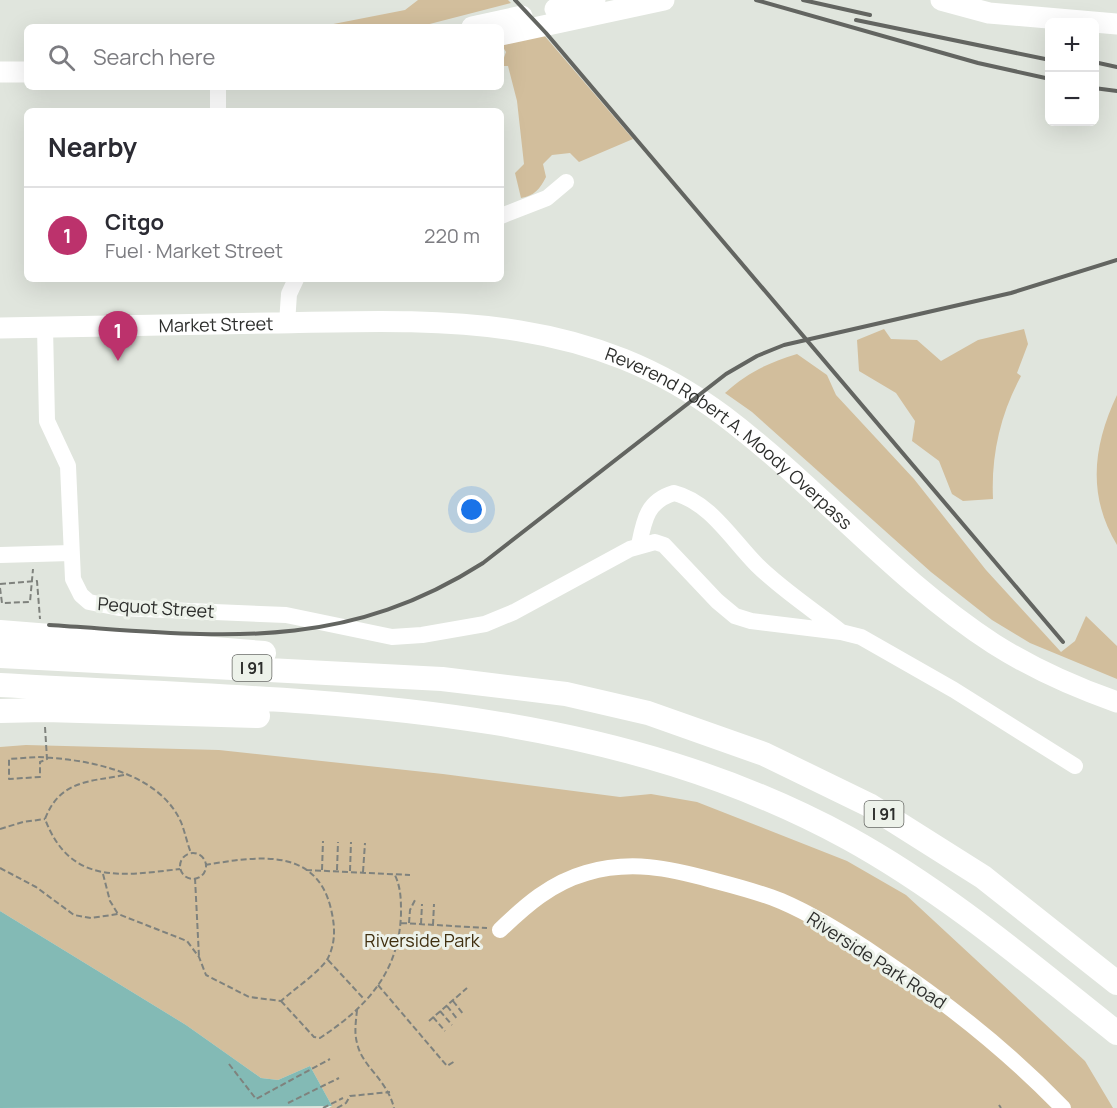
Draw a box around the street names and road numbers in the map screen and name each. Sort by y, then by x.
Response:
street label: Market Street [158,311,274,337]
street label: Reverend Robert A. Moody Overpass [602,341,858,534]
street label: Pequot Street [97,591,215,623]
road number: I 91 [232,655,272,681]
road number: I 91 [864,801,904,827]
street label: Riverside Park Road [803,906,951,1014]

